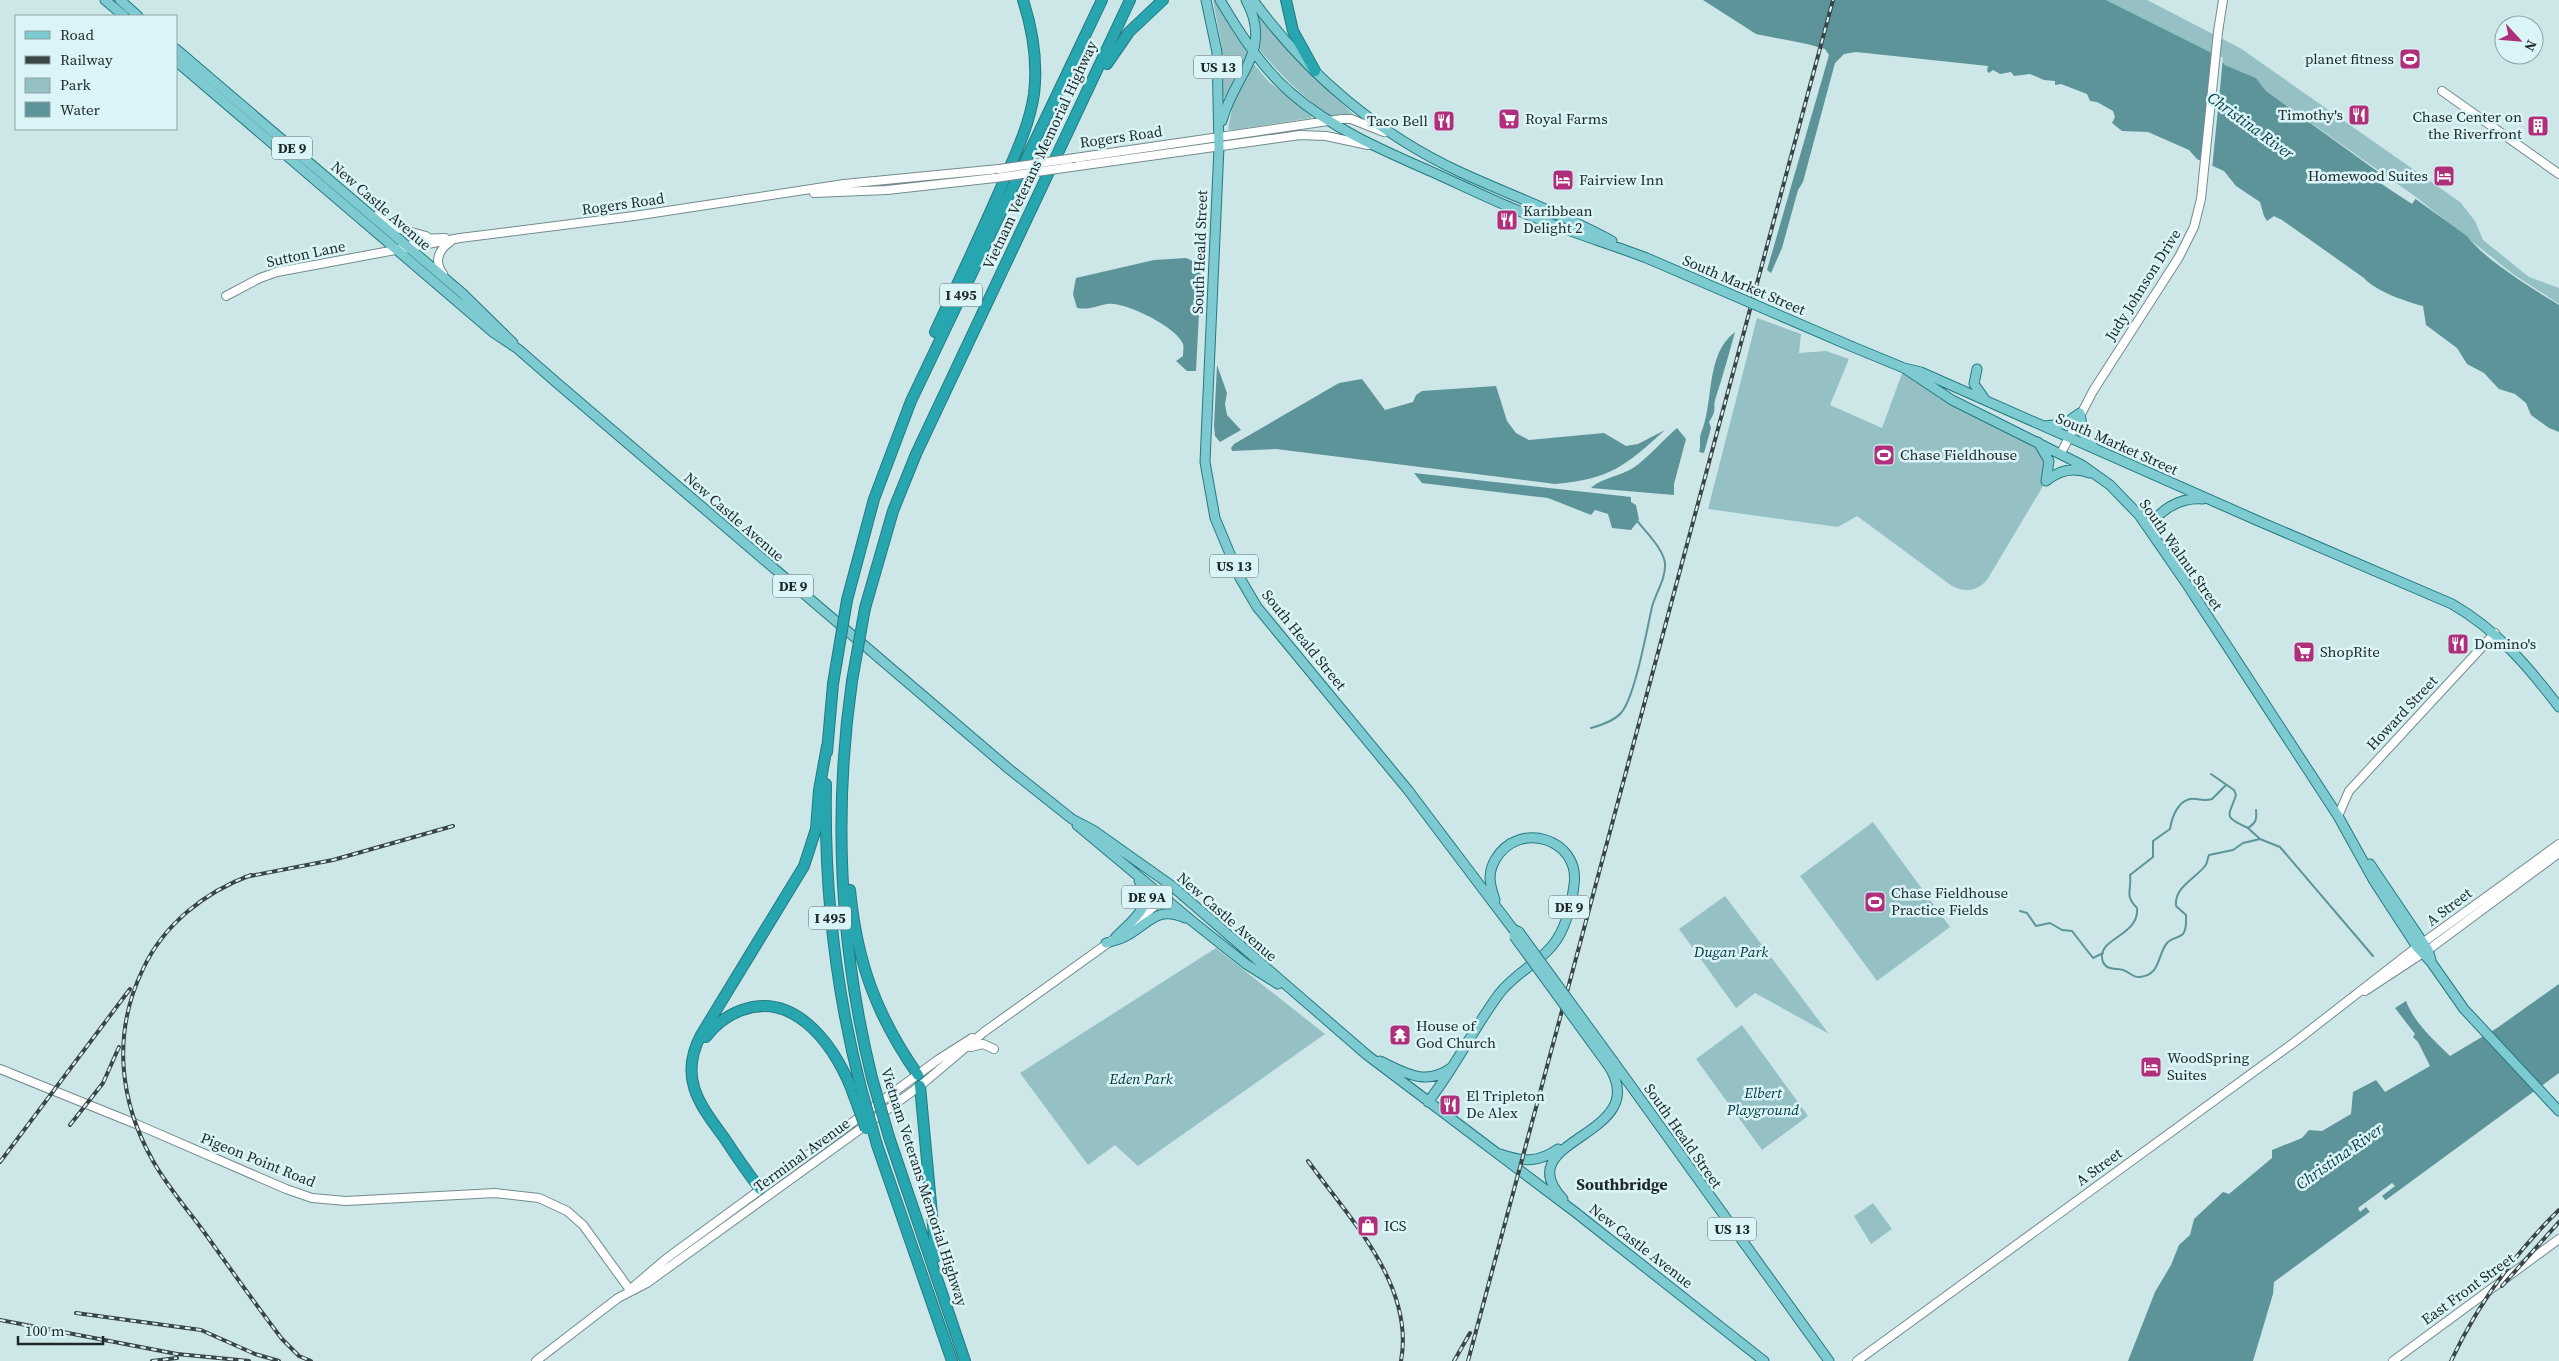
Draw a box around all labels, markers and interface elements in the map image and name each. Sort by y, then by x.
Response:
legend [15,15,178,130]
north arrow [2494,15,2544,65]
text: Road [60,24,94,45]
street label: Vietnam Veterans Memorial Highway [977,37,1102,272]
text: N [2519,37,2542,55]
sports icon: planet fitness [2398,47,2422,71]
place label: planet fitness [2305,48,2394,69]
text: Railway [60,49,113,70]
road number: US 13 [1194,56,1242,78]
text: Park [60,74,92,95]
water label: Christina River [2203,86,2299,164]
text: Water [60,99,101,120]
restaurant icon: Timothy's [2347,103,2371,127]
place label: Timothy's [2278,104,2343,125]
place label: Chase Center on the Riverfront [2412,106,2522,144]
supermarket icon: Royal Farms [1497,107,1521,131]
place label: Royal Farms [1525,108,1608,129]
restaurant icon: Taco Bell [1432,109,1456,133]
place label: Taco Bell [1367,110,1429,131]
building icon: Chase Center on the Riverfront [2526,114,2550,138]
street label: Rogers Road [1078,120,1164,153]
road number: DE 9 [272,136,312,160]
street label: New Castle Avenue [327,156,436,255]
hotel icon: Homewood Suites [2432,164,2456,188]
place label: Homewood Suites [2308,165,2428,186]
hotel icon: Fairview Inn [1551,168,1575,192]
place label: Fairview Inn [1579,169,1664,190]
street label: Rogers Road [580,187,666,220]
street label: South Heald Street [1187,190,1212,314]
place label: Karibbean Delight 2 [1523,200,1593,238]
restaurant icon: Karibbean Delight 2 [1495,208,1519,232]
street label: Judy Johnson Drive [2099,224,2186,346]
street label: Sutton Lane [264,235,348,272]
street label: South Market Street [1680,249,1809,320]
road number: I 495 [940,284,982,306]
street label: South Market Street [2053,407,2182,480]
sports icon: Chase Fieldhouse [1872,443,1896,467]
place label: Chase Fieldhouse [1900,444,2018,465]
street label: New Castle Avenue [680,467,789,566]
street label: South Walnut Street [2135,495,2228,615]
road number: US 13 [1210,554,1258,578]
road number: DE 9 [773,574,813,598]
street label: South Heald Street [1257,585,1352,694]
restaurant icon: Domino's [2446,632,2470,656]
place label: Domino's [2474,633,2536,654]
supermarket icon: ShopRite [2292,640,2316,664]
place label: ShopRite [2320,641,2380,662]
street label: Howard Street [2361,670,2442,755]
street label: New Castle Avenue [1173,867,1282,966]
place label: Chase Fieldhouse Practice Fields [1891,882,2009,920]
street label: A Street [2422,882,2476,931]
road number: DE 9A [1122,886,1172,909]
sports icon: Chase Fieldhouse Practice Fields [1863,890,1887,914]
road number: DE 9 [1549,896,1589,919]
road number: I 495 [809,906,851,930]
park label: Dugan Park [1693,941,1769,962]
place label: House of God Church [1416,1015,1496,1053]
temple icon: House of God Church [1388,1023,1412,1047]
place label: WoodSpring Suites [2167,1047,2250,1085]
hotel icon: WoodSpring Suites [2139,1055,2163,1079]
street label: Vietnam Veterans Memorial Highway [876,1065,973,1309]
park label: Eden Park [1108,1068,1174,1089]
street label: South Heald Street [1639,1079,1728,1193]
park label: Elbert Playground [1726,1082,1799,1120]
place label: El Tripleton De Alex [1466,1085,1545,1123]
restaurant icon: El Tripleton De Alex [1438,1093,1462,1117]
street label: Terminal Avenue [749,1112,854,1197]
water label: Christina River [2291,1117,2388,1194]
street label: Pigeon Point Road [198,1127,319,1192]
street label: A Street [2071,1143,2126,1190]
district label: Southbridge [1576,1173,1668,1195]
street label: New Castle Avenue [1585,1198,1698,1293]
shop icon: ICS [1356,1214,1380,1238]
place label: ICS [1384,1215,1407,1236]
road number: US 13 [1708,1218,1756,1240]
street label: East Front Street [2417,1248,2519,1330]
scale bar [18,1314,102,1346]
text: 100 m [25,1320,65,1341]

